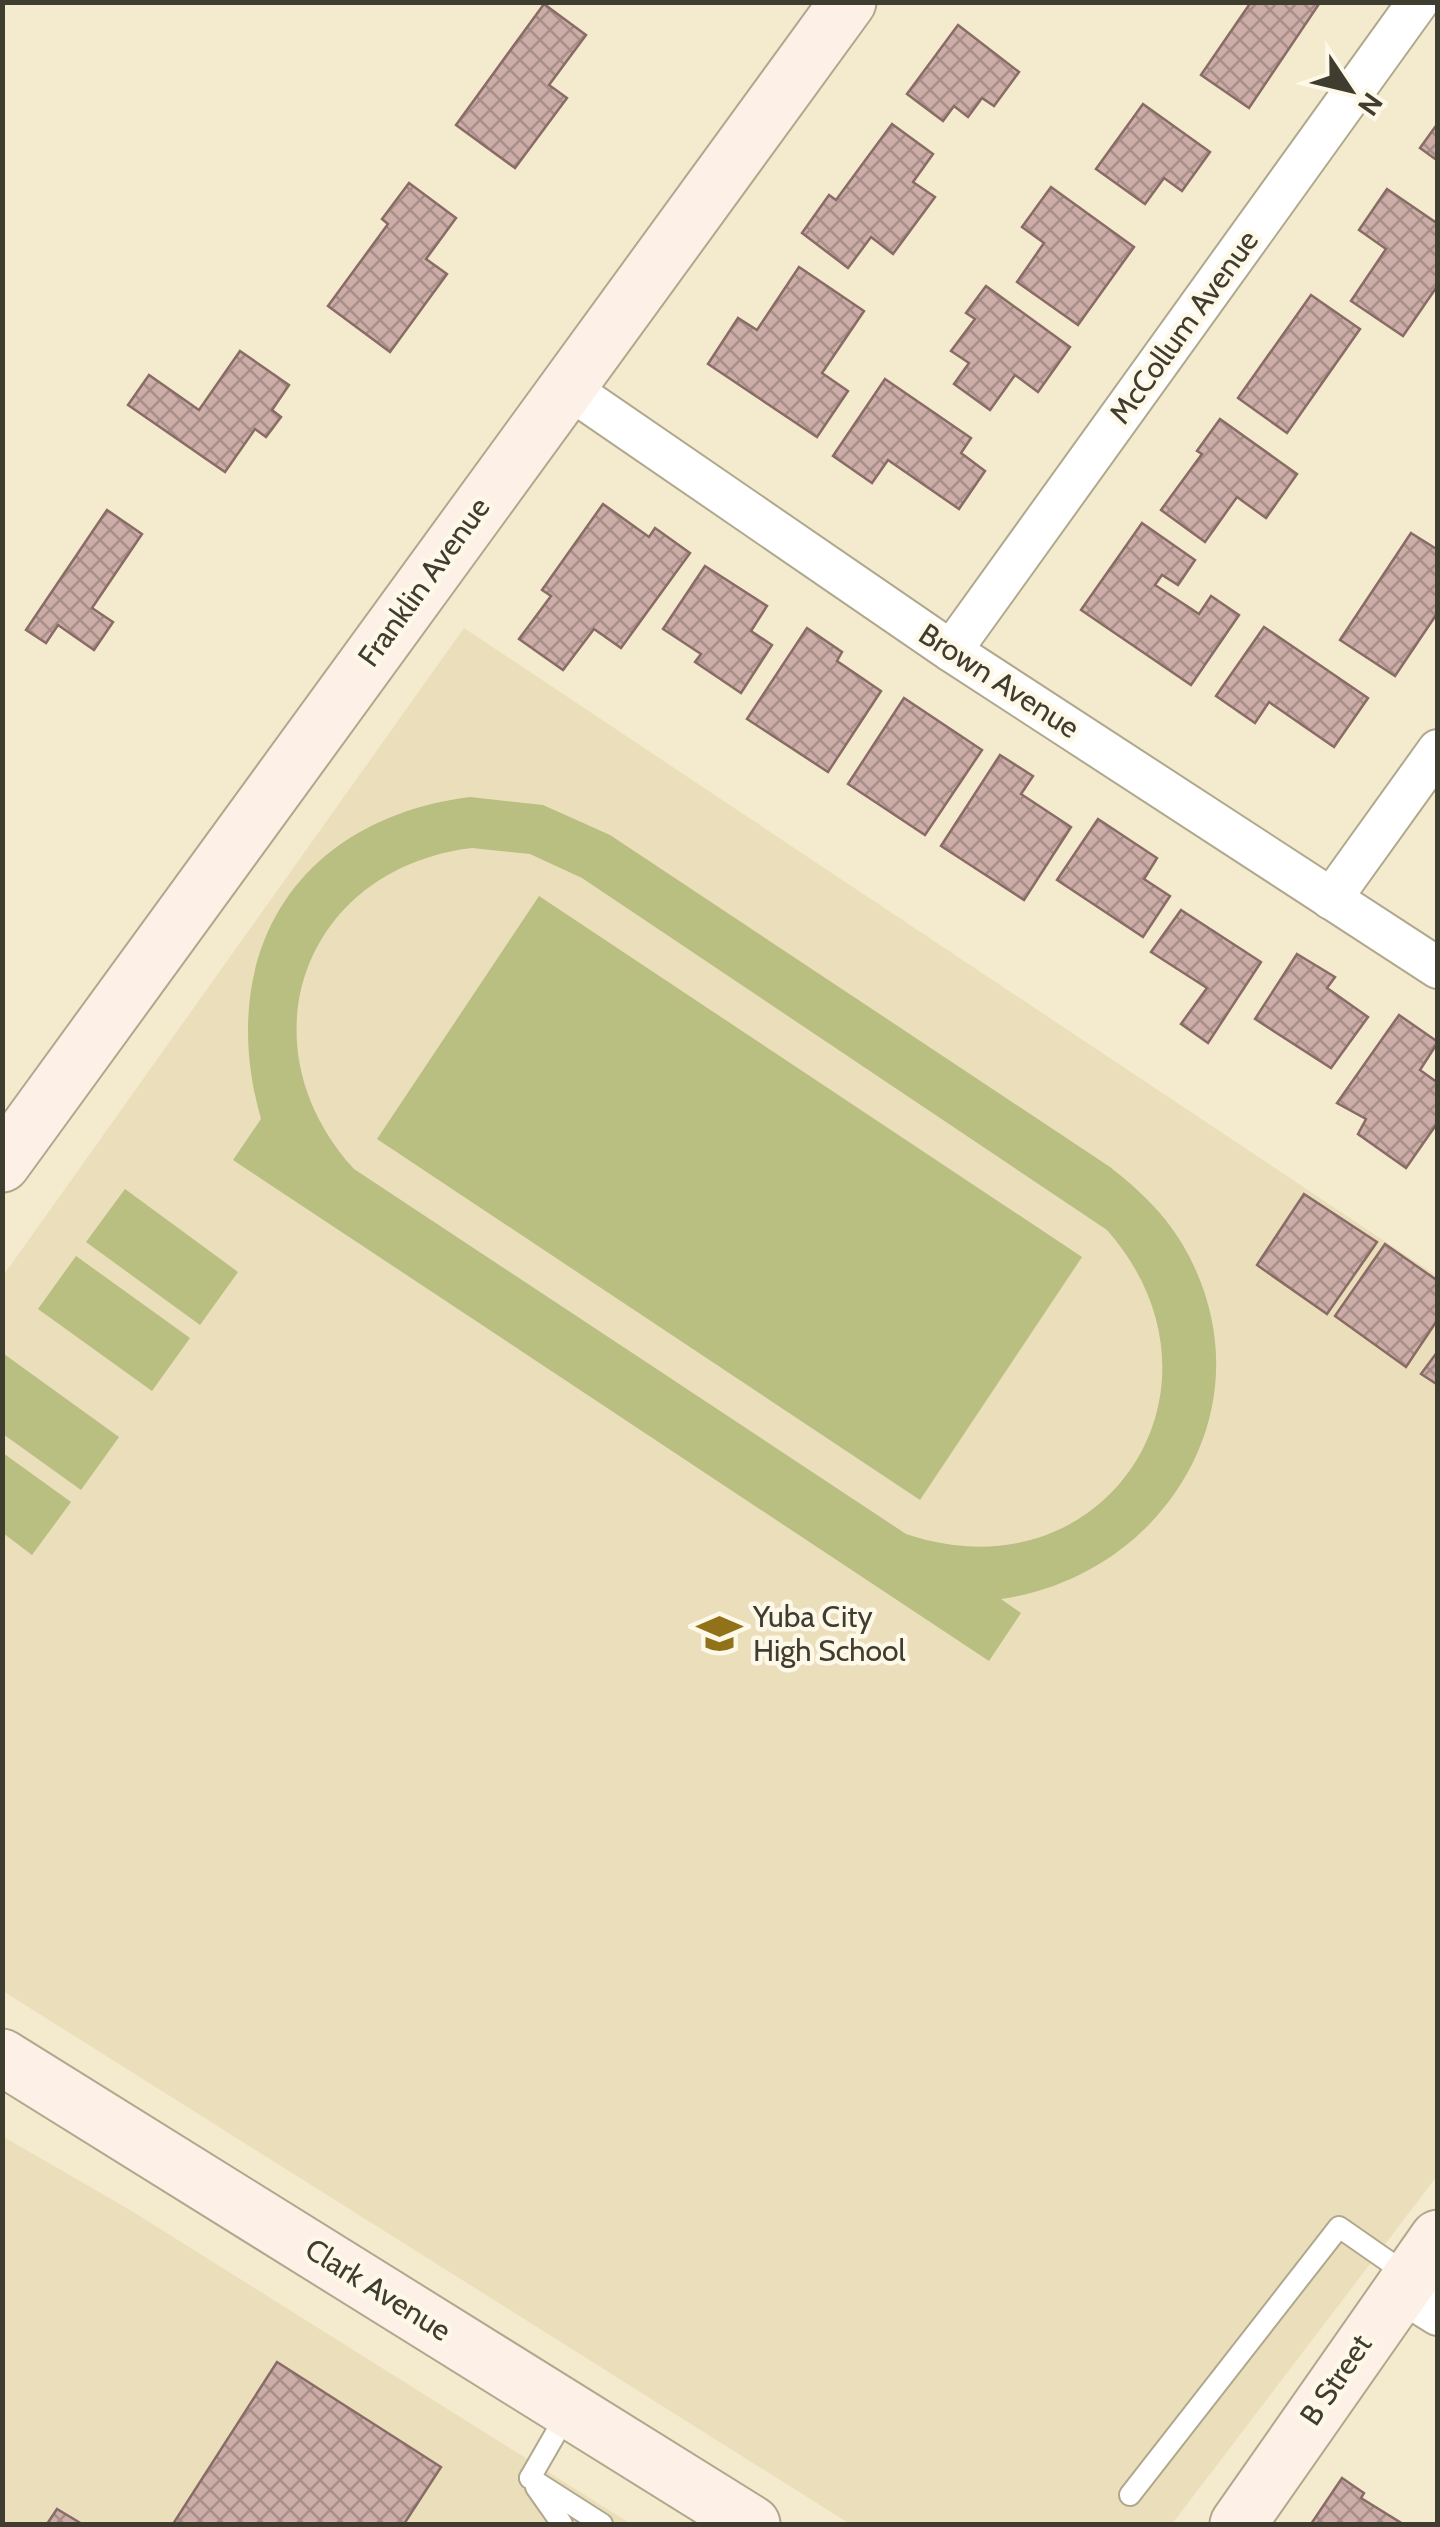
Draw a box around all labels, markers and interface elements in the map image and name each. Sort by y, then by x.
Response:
north arrow [1300,40,1400,140]
text: N [1351,86,1390,122]
street label: McCollum Avenue [1101,223,1266,431]
street label: Franklin Avenue [350,490,497,674]
street label: Brown Avenue [912,615,1086,746]
place label: Yuba City High School [752,1598,906,1669]
school or university icon: Yuba City High School [696,1610,744,1658]
street label: Clark Avenue [299,2230,458,2349]
street label: B Street [1292,2327,1379,2432]

